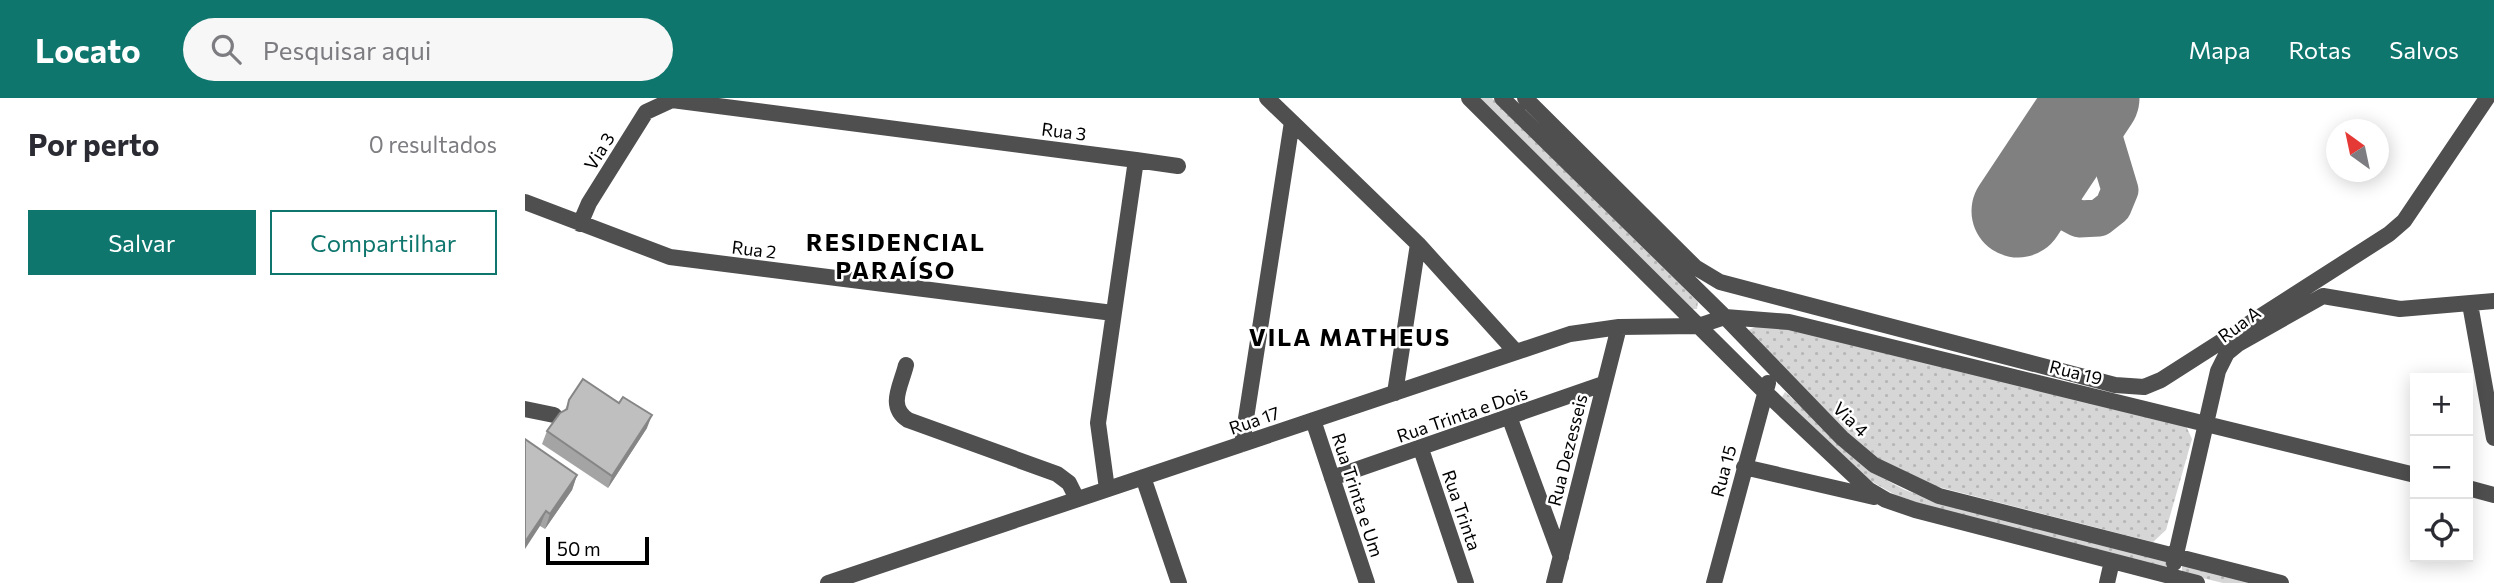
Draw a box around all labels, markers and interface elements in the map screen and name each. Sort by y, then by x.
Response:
search box [183,18,673,81]
text: Locato [35,29,141,70]
icon: search [207,30,245,68]
text: Pesquisar aqui [263,34,431,65]
text: Mapa [2189,35,2251,64]
text: Rotas [2289,35,2351,64]
text: Salvos [2389,35,2459,64]
street label: Rua 3 [1040,117,1088,145]
north arrow [2326,119,2389,182]
text: Por perto [28,125,160,162]
street label: Via 3 [579,128,619,174]
text: 0 resultados [369,130,497,158]
button: Salvar [28,210,256,275]
button: Compartilhar [270,210,497,275]
district label: RESIDENCIAL PARAÍSO [806,227,986,284]
street label: Rua 2 [730,235,778,263]
street label: Rua A [2213,301,2265,347]
district label: VILA MATHEUS [1249,322,1451,351]
street label: Rua 19 [2047,355,2105,389]
map controls [2410,373,2473,562]
button: + [2410,373,2473,436]
street label: Rua Trinta e Dois [1394,381,1530,447]
street label: Rua Dezesseis [1542,392,1592,508]
street label: Via 4 [1829,397,1873,441]
street label: Rua 17 [1226,401,1282,439]
street label: Rua Trinta e Um [1328,430,1388,560]
button: − [2410,436,2473,499]
street label: Rua 15 [1706,443,1740,499]
street label: Rua Trinta [1438,467,1486,553]
button: locate [2410,499,2473,562]
scale bar [546,534,649,566]
text: 50 m [557,537,601,560]

